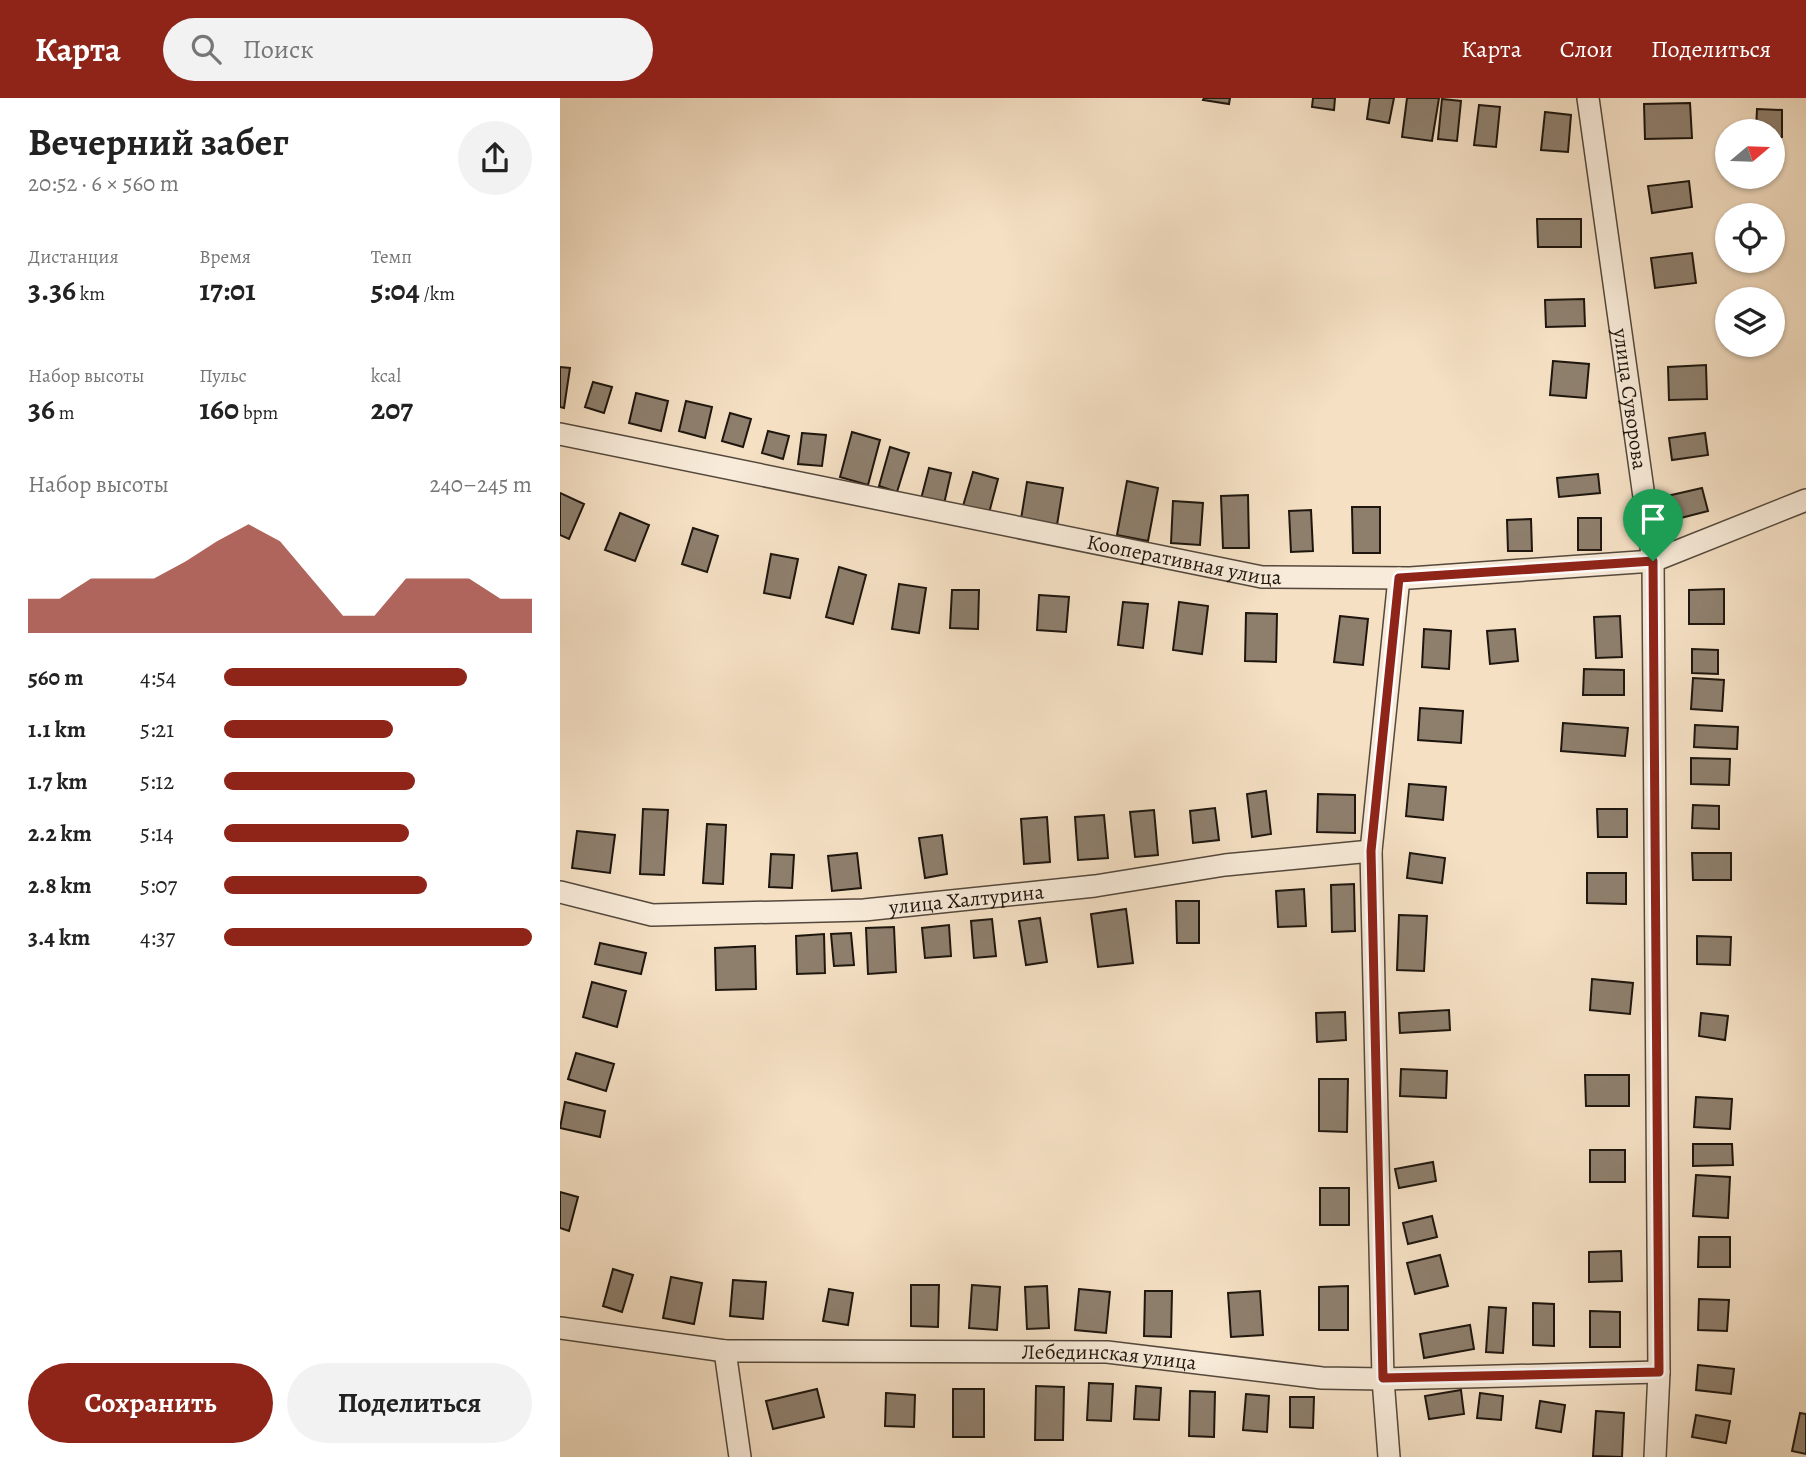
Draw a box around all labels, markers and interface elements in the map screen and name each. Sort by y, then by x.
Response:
search box [163,18,653,81]
text: Карта [35,27,121,72]
icon: search [187,30,225,68]
text: Поиск [243,32,314,67]
text: Карта [1461,33,1522,65]
text: Слои [1560,33,1613,65]
text: Поделиться [1651,33,1771,65]
text: Вечерний забег [28,116,289,168]
north arrow [1715,119,1785,189]
map controls [1715,119,1785,357]
button: share [458,121,532,195]
text: 20:52 · 6 × 560 m [28,168,179,199]
button: locate [1715,203,1785,273]
text: Дистанция [28,244,119,270]
text: Время [199,244,251,270]
text: Темп [371,244,412,270]
text: 3.36 [28,270,76,310]
text: 17:01 [199,270,256,310]
text: 5:04 [371,270,420,310]
text: km [76,281,105,307]
text: /km [420,281,455,307]
button: layers [1715,287,1785,357]
street label: улица Суворова [1606,326,1654,472]
text: Набор высоты [28,363,144,389]
text: Пульс [199,363,247,389]
text: kcal [371,363,401,389]
text: 36 [28,389,55,429]
text: 160 [199,389,239,429]
text: 207 [371,389,413,429]
text: m [55,400,75,426]
text: bpm [239,400,278,426]
text: Набор высоты [28,469,169,500]
text: 240–245 m [429,469,532,500]
pin [1623,489,1683,561]
icon: arrive [1634,500,1672,538]
street label: Кооперативная улица [1084,528,1282,591]
text: 560 m [28,662,83,693]
text: 4:54 [140,662,176,693]
text: 1.1 km [28,714,86,745]
text: 5:21 [140,714,174,745]
text: 1.7 km [28,766,88,797]
text: 5:12 [140,766,174,797]
text: 2.2 km [28,818,92,849]
text: 5:14 [140,818,174,849]
text: 2.8 km [28,870,92,901]
text: 5:07 [140,870,177,901]
street label: улица Халтурина [887,877,1046,921]
text: 3.4 km [28,922,90,953]
text: 4:37 [140,922,175,953]
street label: Лебединская улица [1022,1338,1199,1377]
button: Сохранить [28,1363,273,1443]
button: Поделиться [287,1363,532,1443]

